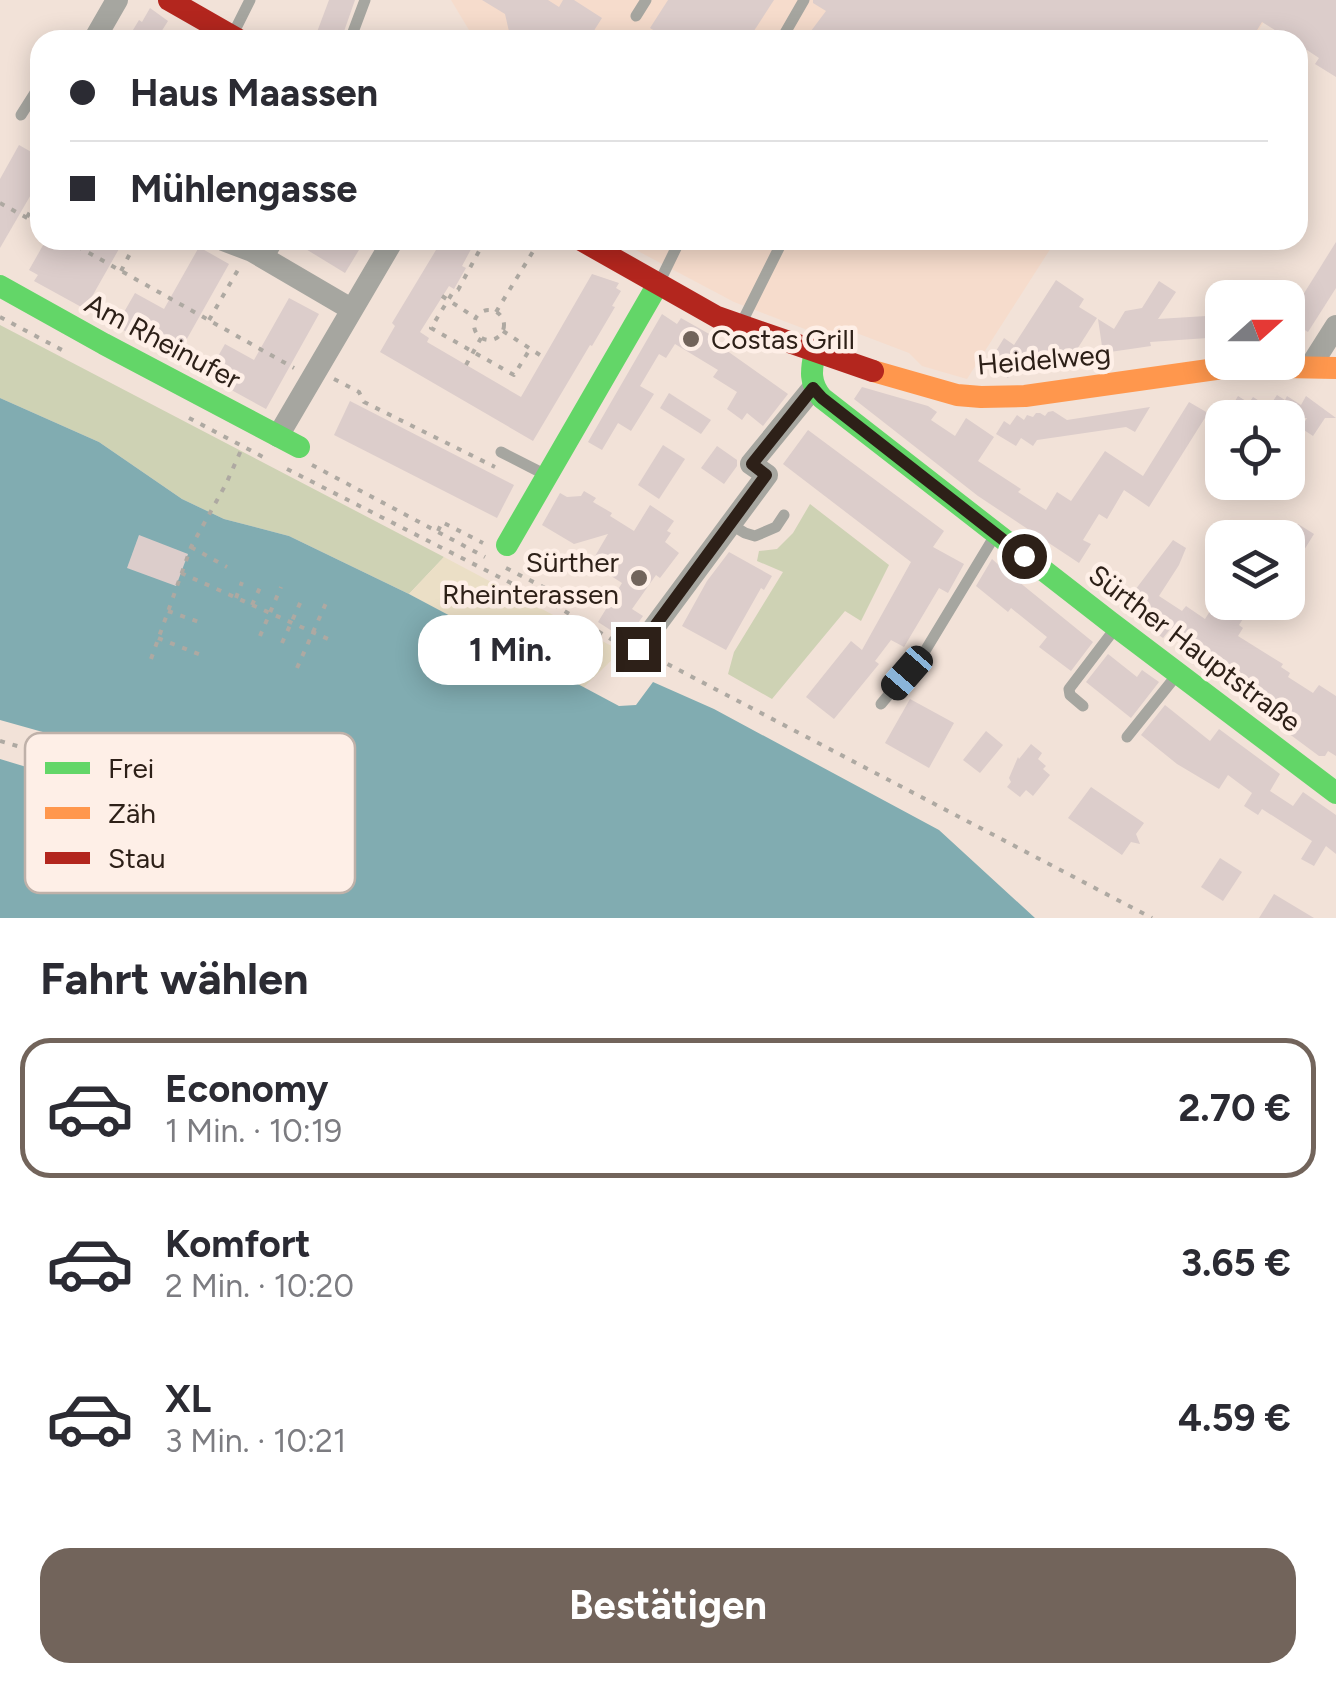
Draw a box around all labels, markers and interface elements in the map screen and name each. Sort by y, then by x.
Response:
text: Haus Maassen [130,70,378,116]
text: Mühlengasse [130,166,357,212]
north arrow [1205,280,1305,380]
map controls [1205,280,1305,620]
street label: Am Rheinufer [80,286,247,396]
place label: Costas Grill [711,322,855,356]
marker: Costas Grill [680,328,702,350]
street label: Heidelweg [976,336,1112,382]
button: locate [1205,400,1305,500]
button: layers [1205,520,1305,620]
route start [1002,534,1047,579]
place label: Sürther Rheinterassen [442,545,620,611]
street label: Sürther Hauptstraße [1082,557,1308,739]
marker: Sürther Rheinterassen [628,567,650,589]
callout: 1 Min. [418,614,603,684]
route end [616,627,661,672]
text: 1 Min. [469,631,552,669]
car [876,641,938,705]
legend [25,733,355,893]
text: Frei [108,751,154,785]
text: Zäh [108,796,156,830]
text: Stau [108,841,166,875]
text: Fahrt wählen [40,951,309,1005]
icon: car [45,1063,135,1153]
text: Economy [165,1066,328,1112]
text: 2.70 € [1178,1085,1291,1131]
text: 1 Min. · 10:19 [165,1112,342,1150]
icon: car [45,1218,135,1308]
text: Komfort [165,1221,311,1267]
text: 3.65 € [1181,1240,1291,1286]
text: 2 Min. · 10:20 [165,1267,354,1305]
icon: car [45,1373,135,1463]
text: XL [165,1376,211,1422]
text: 4.59 € [1178,1395,1291,1441]
text: 3 Min. · 10:21 [165,1422,346,1460]
button: Bestätigen [40,1548,1296,1663]

